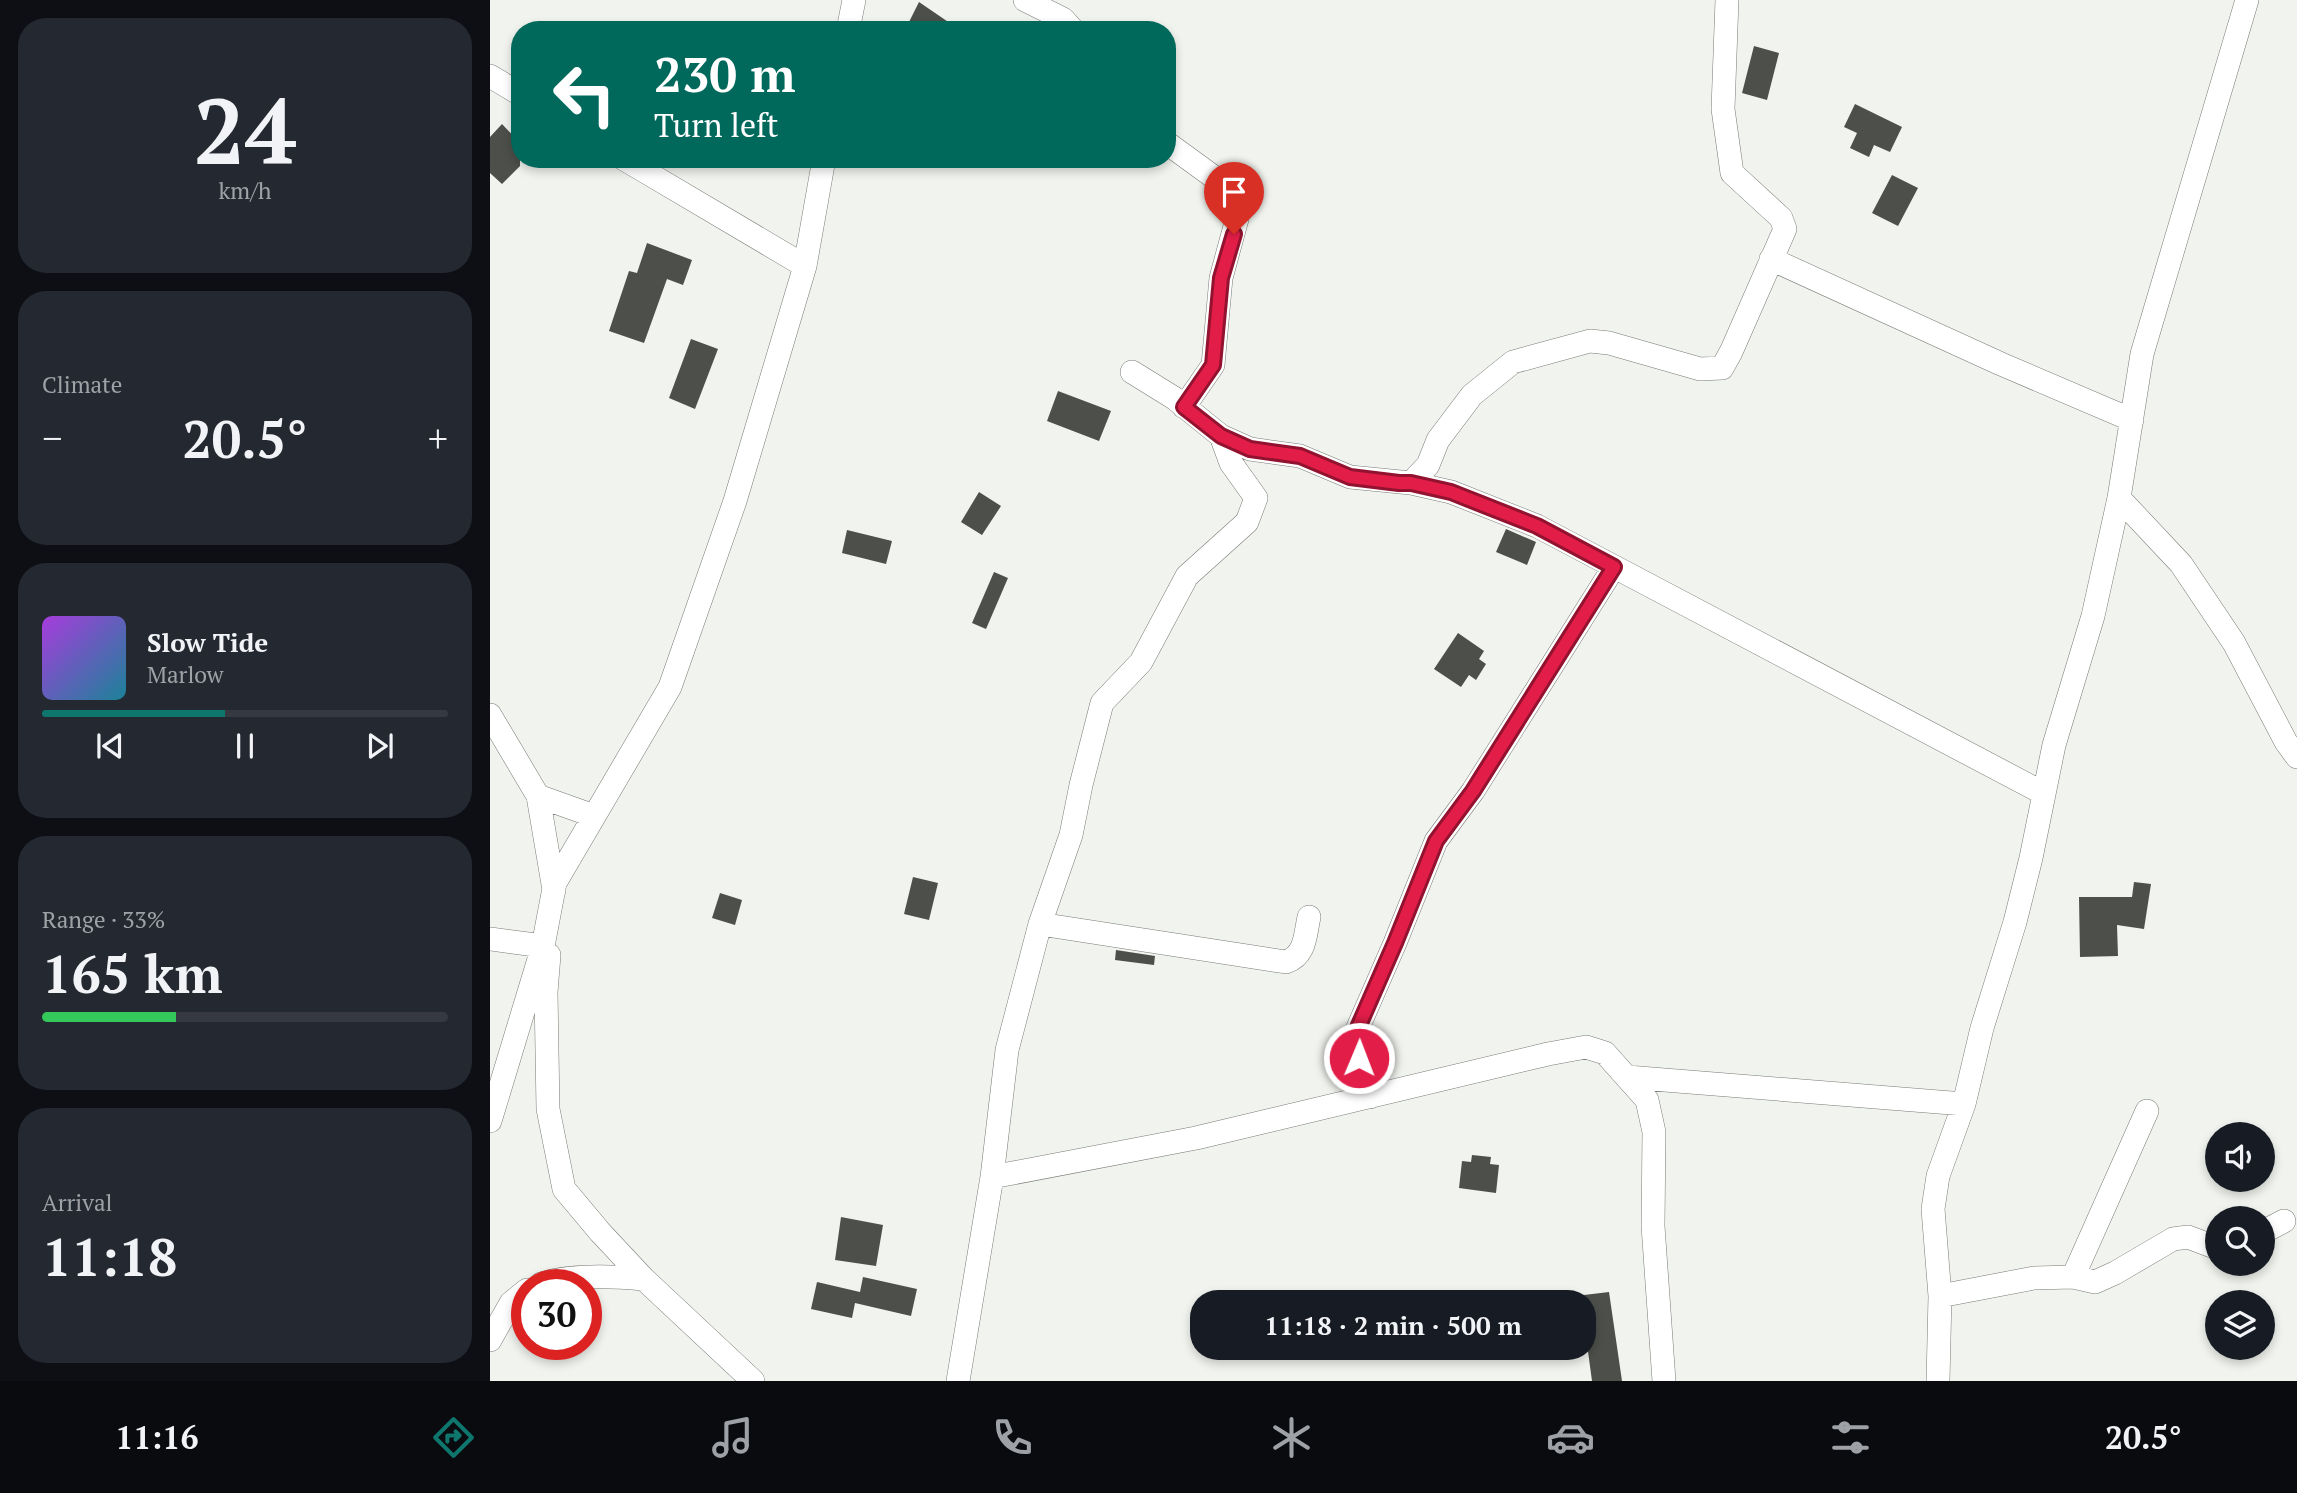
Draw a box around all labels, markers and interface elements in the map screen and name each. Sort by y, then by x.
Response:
text: 230 m [654,41,796,106]
icon: left [539,49,630,140]
text: 24 [194,69,296,190]
text: Turn left [654,104,778,146]
pin [1204,162,1264,234]
icon: arrive [1215,173,1253,211]
text: km/h [218,175,272,206]
text: Climate [42,369,122,400]
text: 20.5° [182,404,308,473]
text: − [42,413,62,463]
text: + [428,413,448,463]
text: Slow Tide [147,625,268,659]
text: Marlow [147,659,224,690]
icon: previous [91,727,129,765]
icon: pause [226,727,264,765]
icon: next [361,727,399,765]
text: Range · 33% [42,904,165,935]
text: 165 km [42,939,223,1008]
position arrow [1322,1021,1396,1095]
map controls [2205,1122,2275,1360]
button: sound [2205,1122,2275,1192]
text: Arrival [42,1187,113,1218]
button: search [2205,1206,2275,1276]
text: 11:18 [42,1222,177,1291]
speed limit sign: 30 [511,1269,602,1360]
button: layers [2205,1290,2275,1360]
text: 11:18 · 2 min · 500 m [1264,1308,1522,1342]
icon: directions [429,1413,478,1462]
icon: music [708,1413,757,1462]
icon: phone [988,1413,1037,1462]
icon: climate [1267,1413,1316,1462]
icon: car [1546,1413,1595,1462]
icon: filters [1826,1413,1875,1462]
text: 11:16 [115,1416,198,1458]
text: 20.5° [2105,1416,2182,1458]

